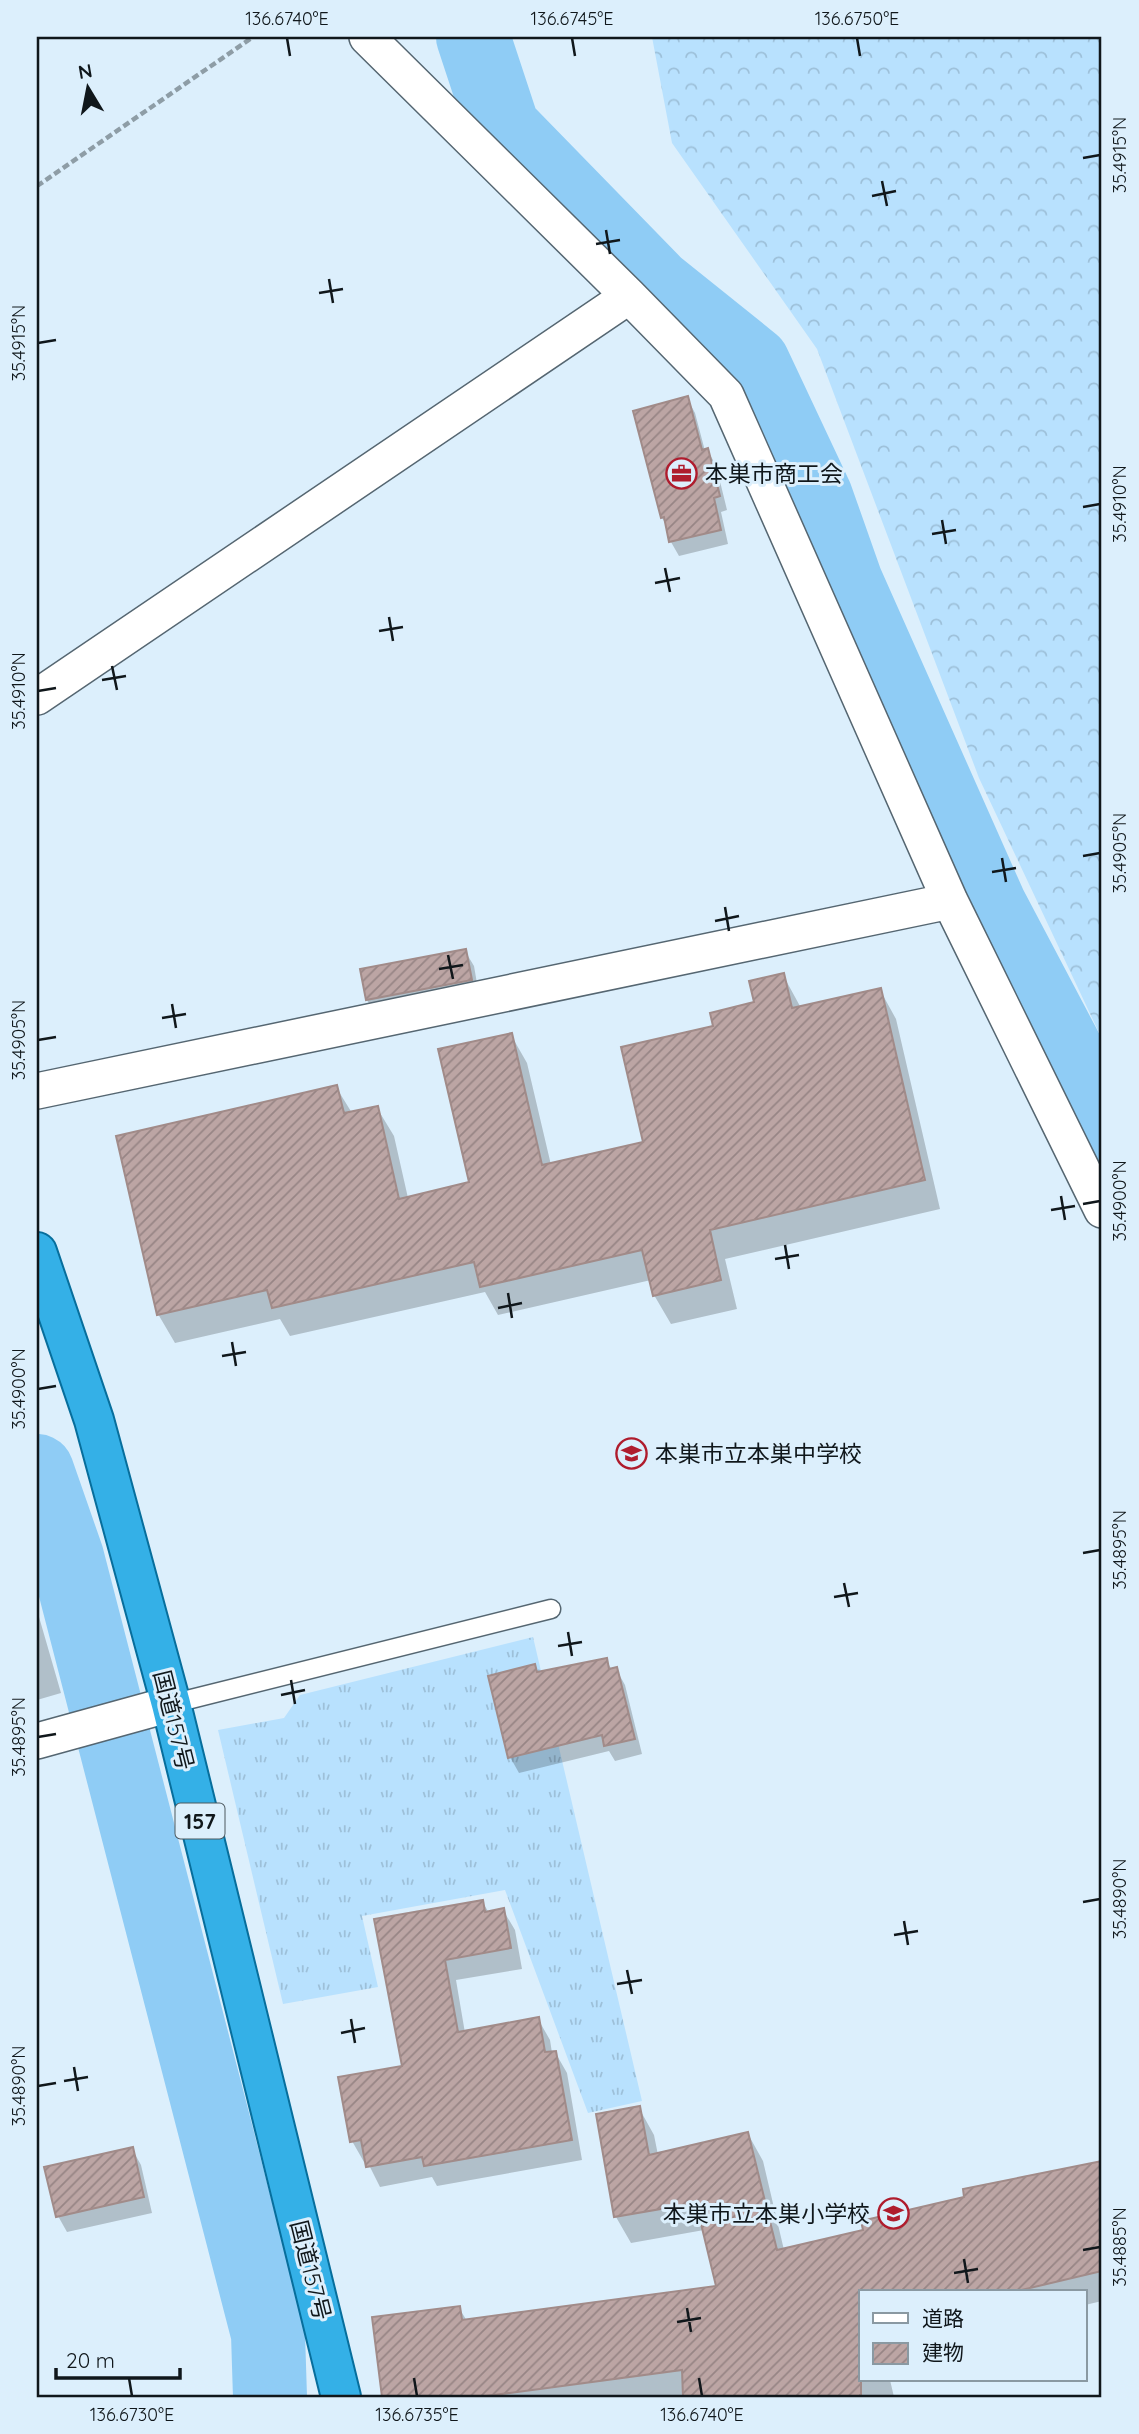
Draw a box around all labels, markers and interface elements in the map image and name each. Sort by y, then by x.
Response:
text: 136.6740°E [245,7,329,30]
text: 136.6745°E [531,7,613,30]
text: 136.6750°E [815,7,899,30]
north arrow [52,52,122,122]
text: N [76,58,94,84]
text: 35.4915°N [1108,117,1131,193]
text: 35.4915°N [7,305,30,381]
office icon: 本巣市商工会 [665,456,699,490]
place label: 本巣市商工会 [705,459,843,488]
text: 35.4910°N [1108,465,1131,543]
text: 35.4910°N [7,652,30,730]
text: 35.4905°N [1108,813,1131,893]
text: 35.4905°N [7,1000,30,1080]
text: 35.4900°N [1108,1160,1131,1242]
text: 35.4900°N [7,1348,30,1430]
school or university icon: 本巣市立本巣中学校 [615,1436,649,1470]
place label: 本巣市立本巣中学校 [655,1439,862,1468]
text: 35.4895°N [1108,1510,1131,1590]
street label: 国道157号 [148,1667,200,1773]
text: 35.4895°N [7,1697,30,1777]
road number: 157 [176,1804,224,1839]
text: 35.4890°N [1108,1859,1131,1939]
text: 35.4890°N [7,2046,30,2126]
school or university icon: 本巣市立本巣小学校 [876,2196,910,2230]
place label: 本巣市立本巣小学校 [663,2199,870,2228]
text: 35.4885°N [1108,2207,1131,2287]
street label: 国道157号 [285,2217,337,2323]
legend [859,2290,1086,2382]
text: 道路 [922,2305,964,2331]
scale bar [56,2336,180,2380]
text: 建物 [922,2339,964,2365]
text: 20 m [66,2347,115,2373]
text: 136.6730°E [90,2403,174,2426]
text: 136.6735°E [375,2403,459,2426]
text: 136.6740°E [660,2403,744,2426]

